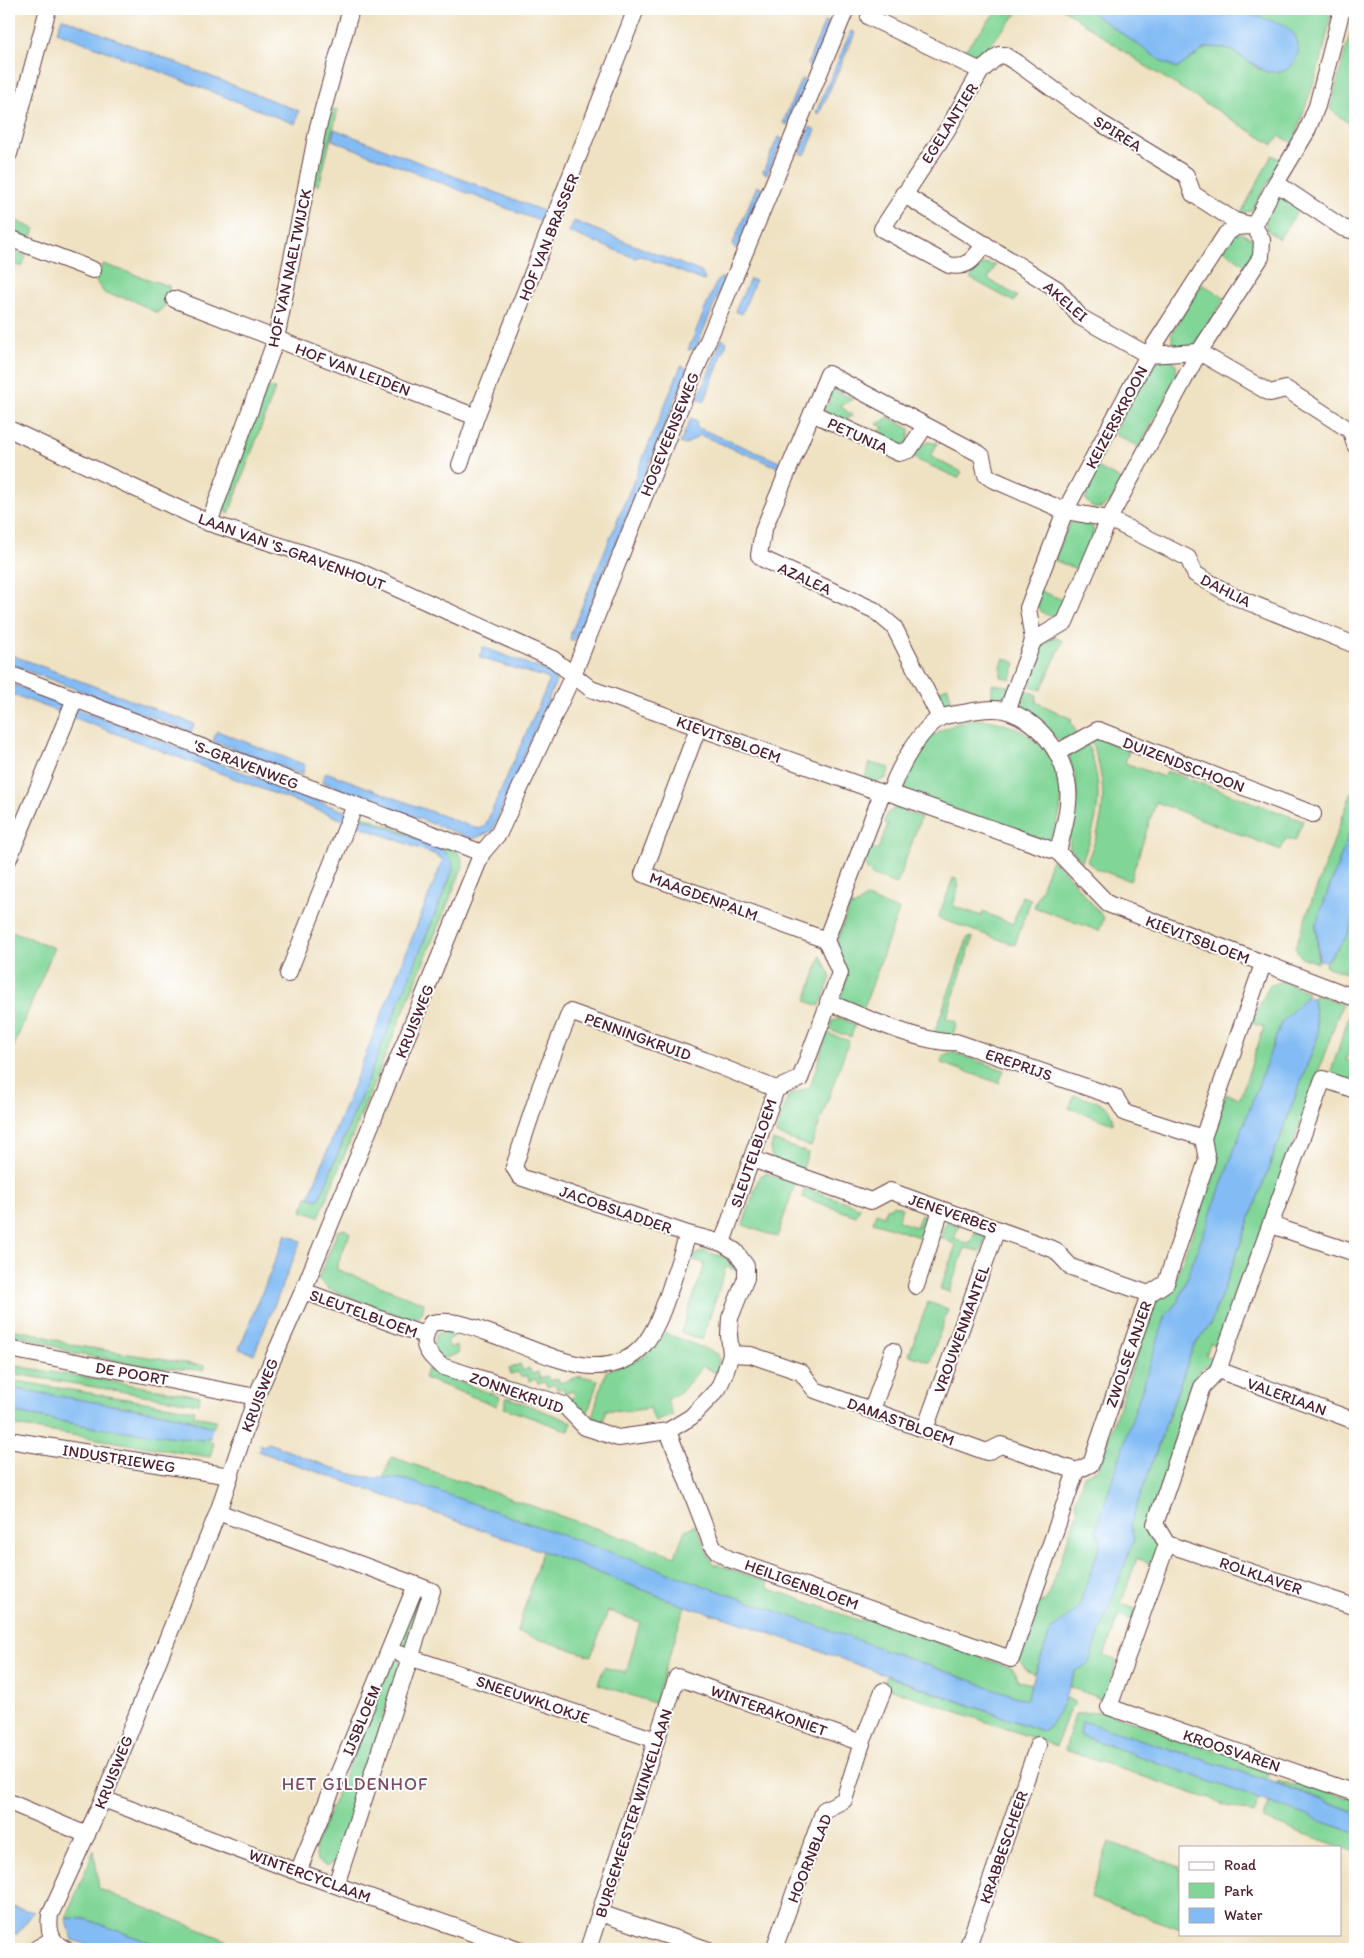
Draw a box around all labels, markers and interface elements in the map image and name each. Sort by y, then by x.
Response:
street label: EGELANTIER [917,79,982,167]
street label: SPIREA [1090,111,1145,156]
street label: HOF VAN BRASSER [514,171,583,304]
street label: HOF VAN NAELTWIJCK [263,187,316,349]
street label: AKELEI [1040,277,1092,326]
street label: HOF VAN LEIDEN [293,339,413,400]
street label: KEIZERSKROON [1081,363,1152,472]
street label: HOGEVEENSEWEG [636,369,703,499]
street label: PETUNIA [825,413,891,458]
street label: LAAN VAN 'S-GRAVENHOUT [196,509,388,594]
street label: AZALEA [775,558,835,599]
street label: DAHLIA [1197,570,1254,611]
street label: KIEVITSBLOEM [674,712,784,767]
street label: DUIZENDSCHOON [1120,732,1247,796]
street label: 'S-GRAVENWEG [190,736,301,793]
street label: MAAGDENPALM [647,868,761,925]
street label: KIEVITSBLOEM [1143,911,1252,968]
street label: KRUISWEG [391,982,438,1061]
street label: PENNINGKRUID [582,1008,694,1065]
street label: EREPRIJS [983,1044,1055,1085]
street label: SLEUTELBLOEM [726,1096,781,1210]
street label: JACOBSLADDER [557,1181,674,1238]
street label: JENEVERBES [906,1189,1000,1237]
street label: VROUWENMANTEL [929,1263,993,1396]
street label: SLEUTELBLOEM [307,1285,421,1342]
street label: ZWOLSE ANJER [1101,1298,1156,1410]
street label: KRUISWEG [237,1356,282,1435]
street label: DE POORT [94,1358,170,1389]
street label: ZONNEKRUID [467,1367,566,1417]
street label: VALERIAAN [1244,1373,1329,1420]
street label: DAMASTBLOEM [845,1393,957,1450]
street label: INDUSTRIEWEG [61,1440,177,1477]
street label: ROLKLAVER [1217,1552,1305,1599]
street label: HEILIGENBLOEM [742,1555,861,1614]
street label: SNEEUWKLOKJE [474,1671,592,1728]
street label: WINTERAKONIET [708,1681,830,1740]
street label: IJSBLOEM [338,1682,385,1758]
street label: BURGEMEESTER WINKELLAAN [591,1706,676,1920]
street label: KROOSVAREN [1181,1725,1283,1776]
street label: KRUISWEG [90,1733,137,1812]
district label: HET GILDENHOF [282,1773,428,1795]
street label: KRABBESCHEER [975,1788,1032,1906]
street label: HOORNBLAD [783,1811,836,1905]
street label: WINTERCYCLAAM [246,1845,374,1906]
legend [1179,1846,1342,1936]
text: Road [1224,1856,1257,1874]
text: Park [1224,1882,1254,1900]
text: Water [1224,1906,1263,1924]

